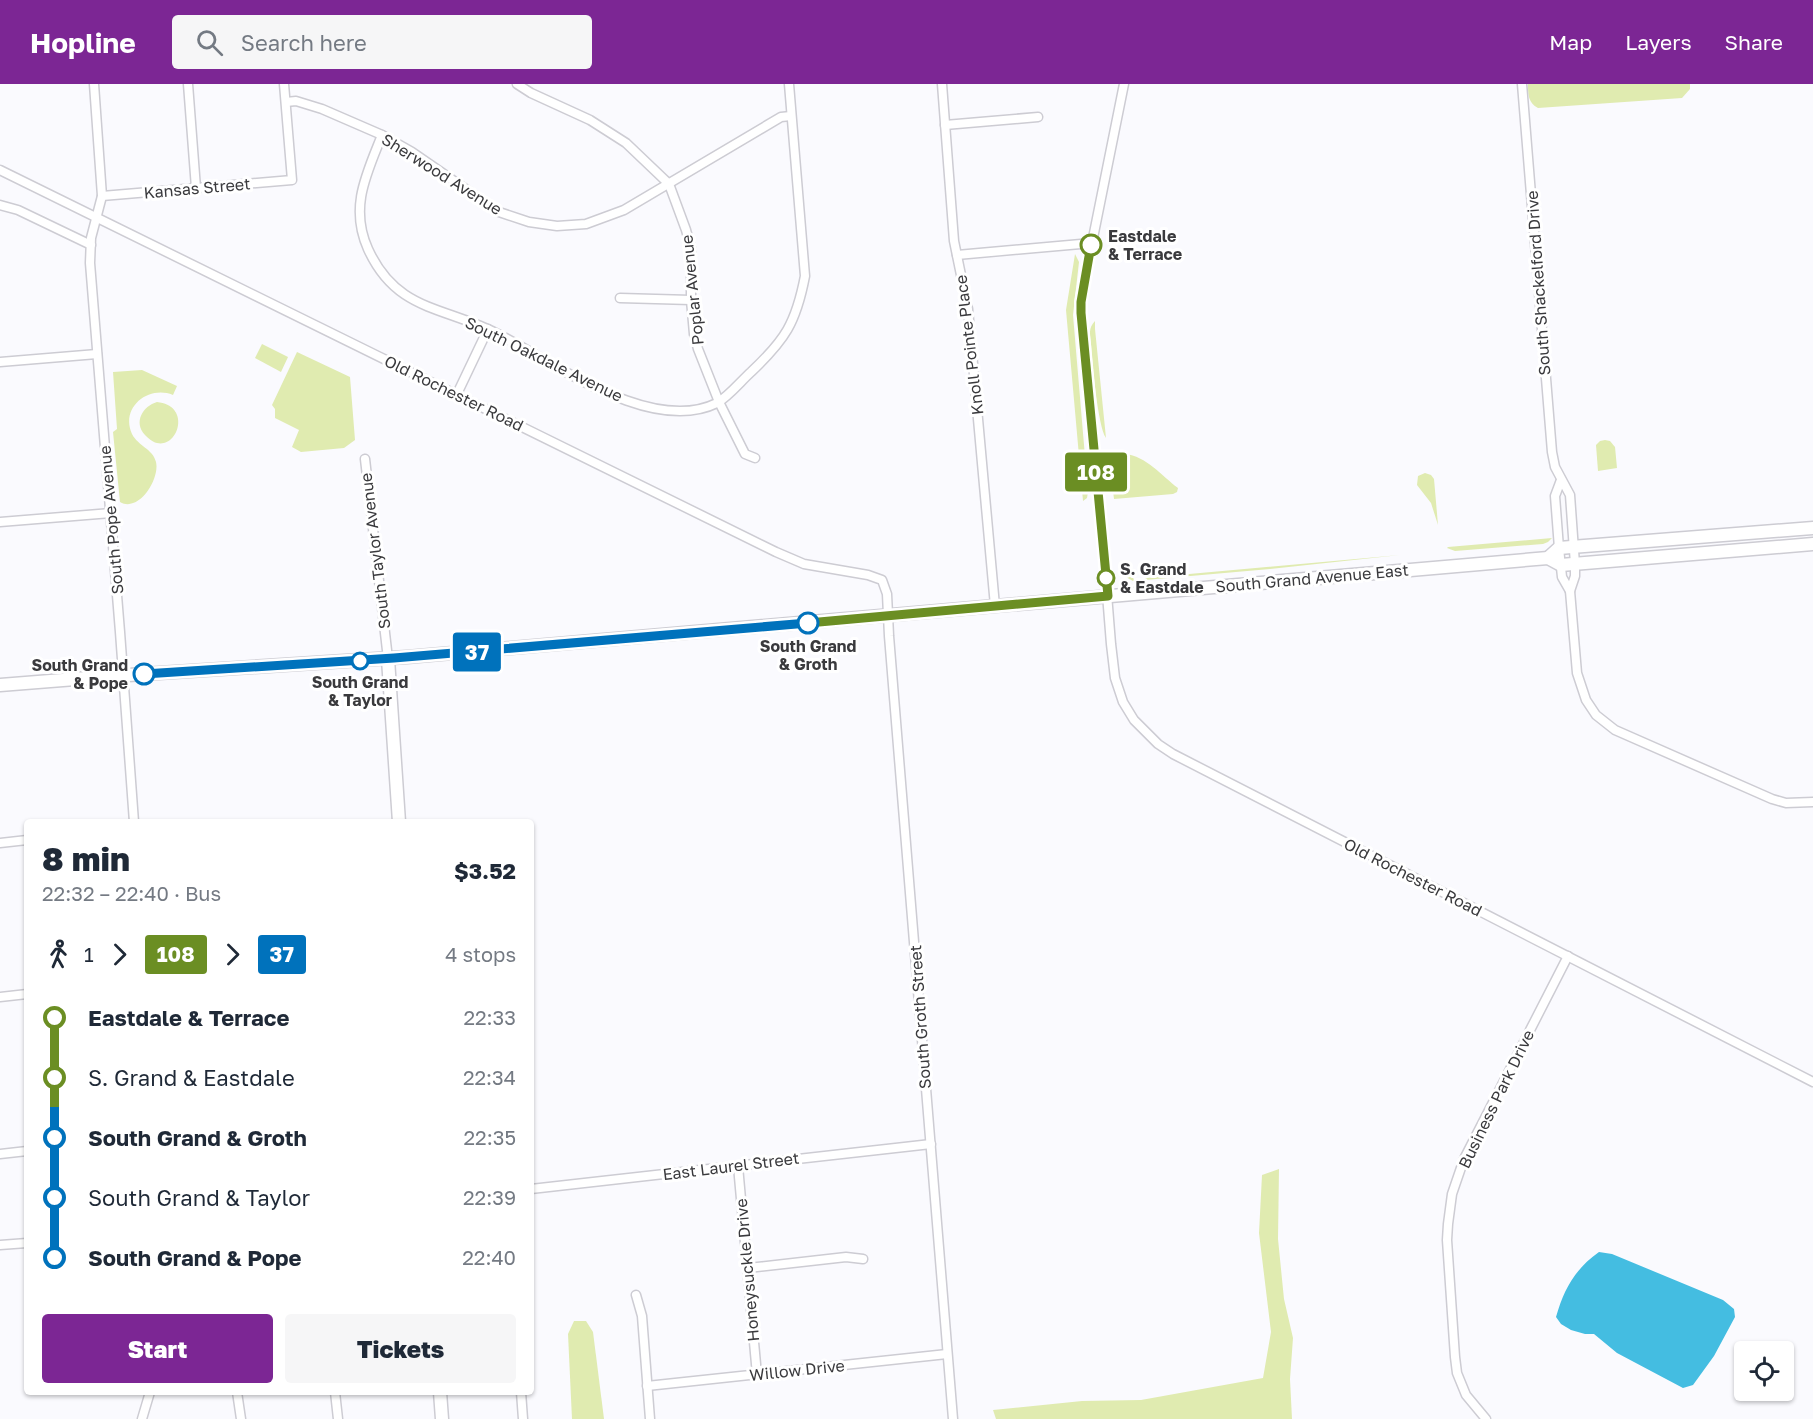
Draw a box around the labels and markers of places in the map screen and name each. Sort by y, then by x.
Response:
place label: Eastdale & Terrace [1108,226,1182,264]
marker: Eastdale & Terrace [1080,234,1102,256]
place label: S. Grand & Eastdale [1120,559,1204,597]
marker: S. Grand & Eastdale [1097,569,1115,587]
marker: South Grand & Groth [797,612,819,634]
place label: South Grand & Groth [760,636,856,674]
marker: South Grand & Taylor [351,652,369,670]
place label: South Grand & Pope [32,655,128,693]
marker: South Grand & Pope [133,663,155,685]
place label: South Grand & Taylor [312,672,408,710]

